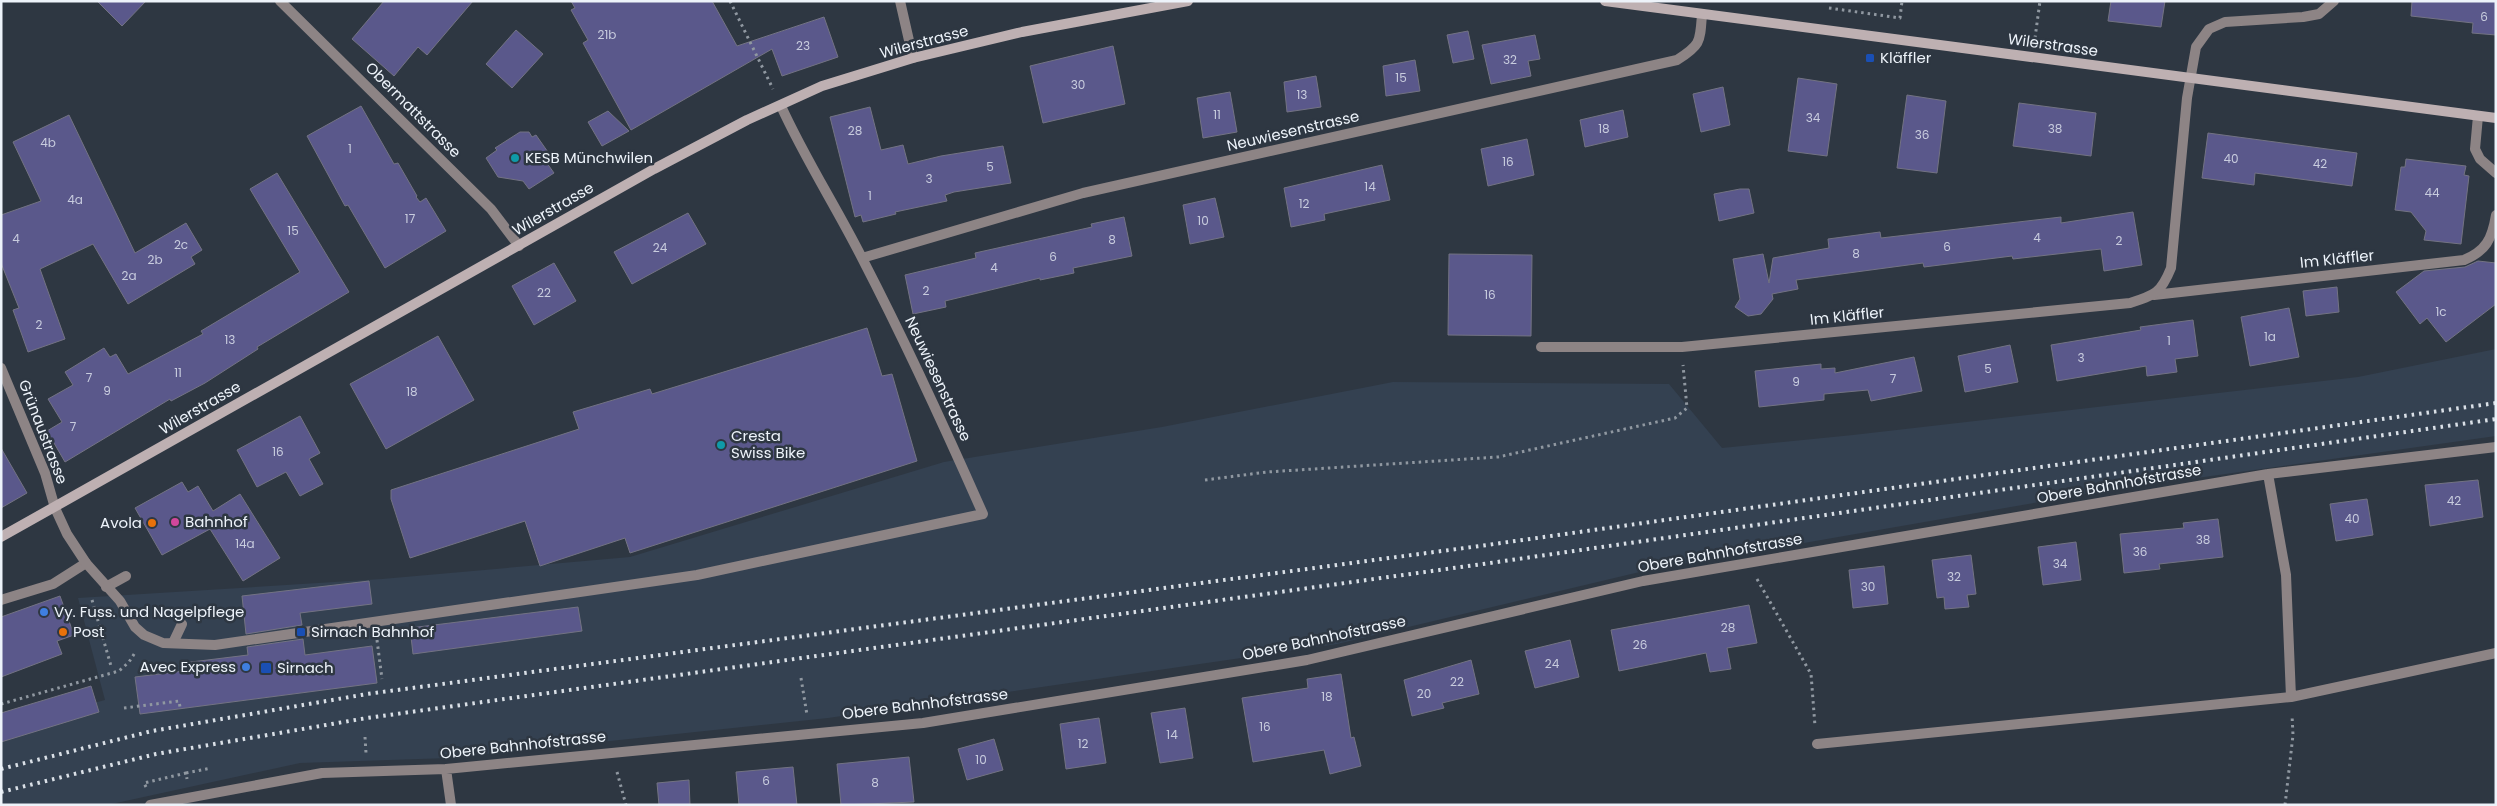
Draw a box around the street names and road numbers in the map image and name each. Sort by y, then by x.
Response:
street label: Wilerstrasse [877,20,970,63]
street label: Wilerstrasse [2007,28,2100,61]
street label: Obermattstrasse [361,57,466,162]
street label: Neuwiesenstrasse [1225,105,1361,156]
street label: Wilerstrasse [508,177,597,240]
street label: Im Kläffler [2299,244,2375,273]
street label: Im Kläffler [1809,301,1885,330]
street label: Neuwiesenstrasse [900,313,977,445]
street label: Wilerstrasse [155,376,244,439]
street label: Grünaustrasse [14,377,73,487]
street label: Obere Bahnhofstrasse [2035,459,2203,508]
street label: Obere Bahnhofstrasse [1636,528,1804,577]
street label: Obere Bahnhofstrasse [1240,610,1408,665]
street label: Obere Bahnhofstrasse [841,683,1009,724]
street label: Obere Bahnhofstrasse [439,725,607,764]

